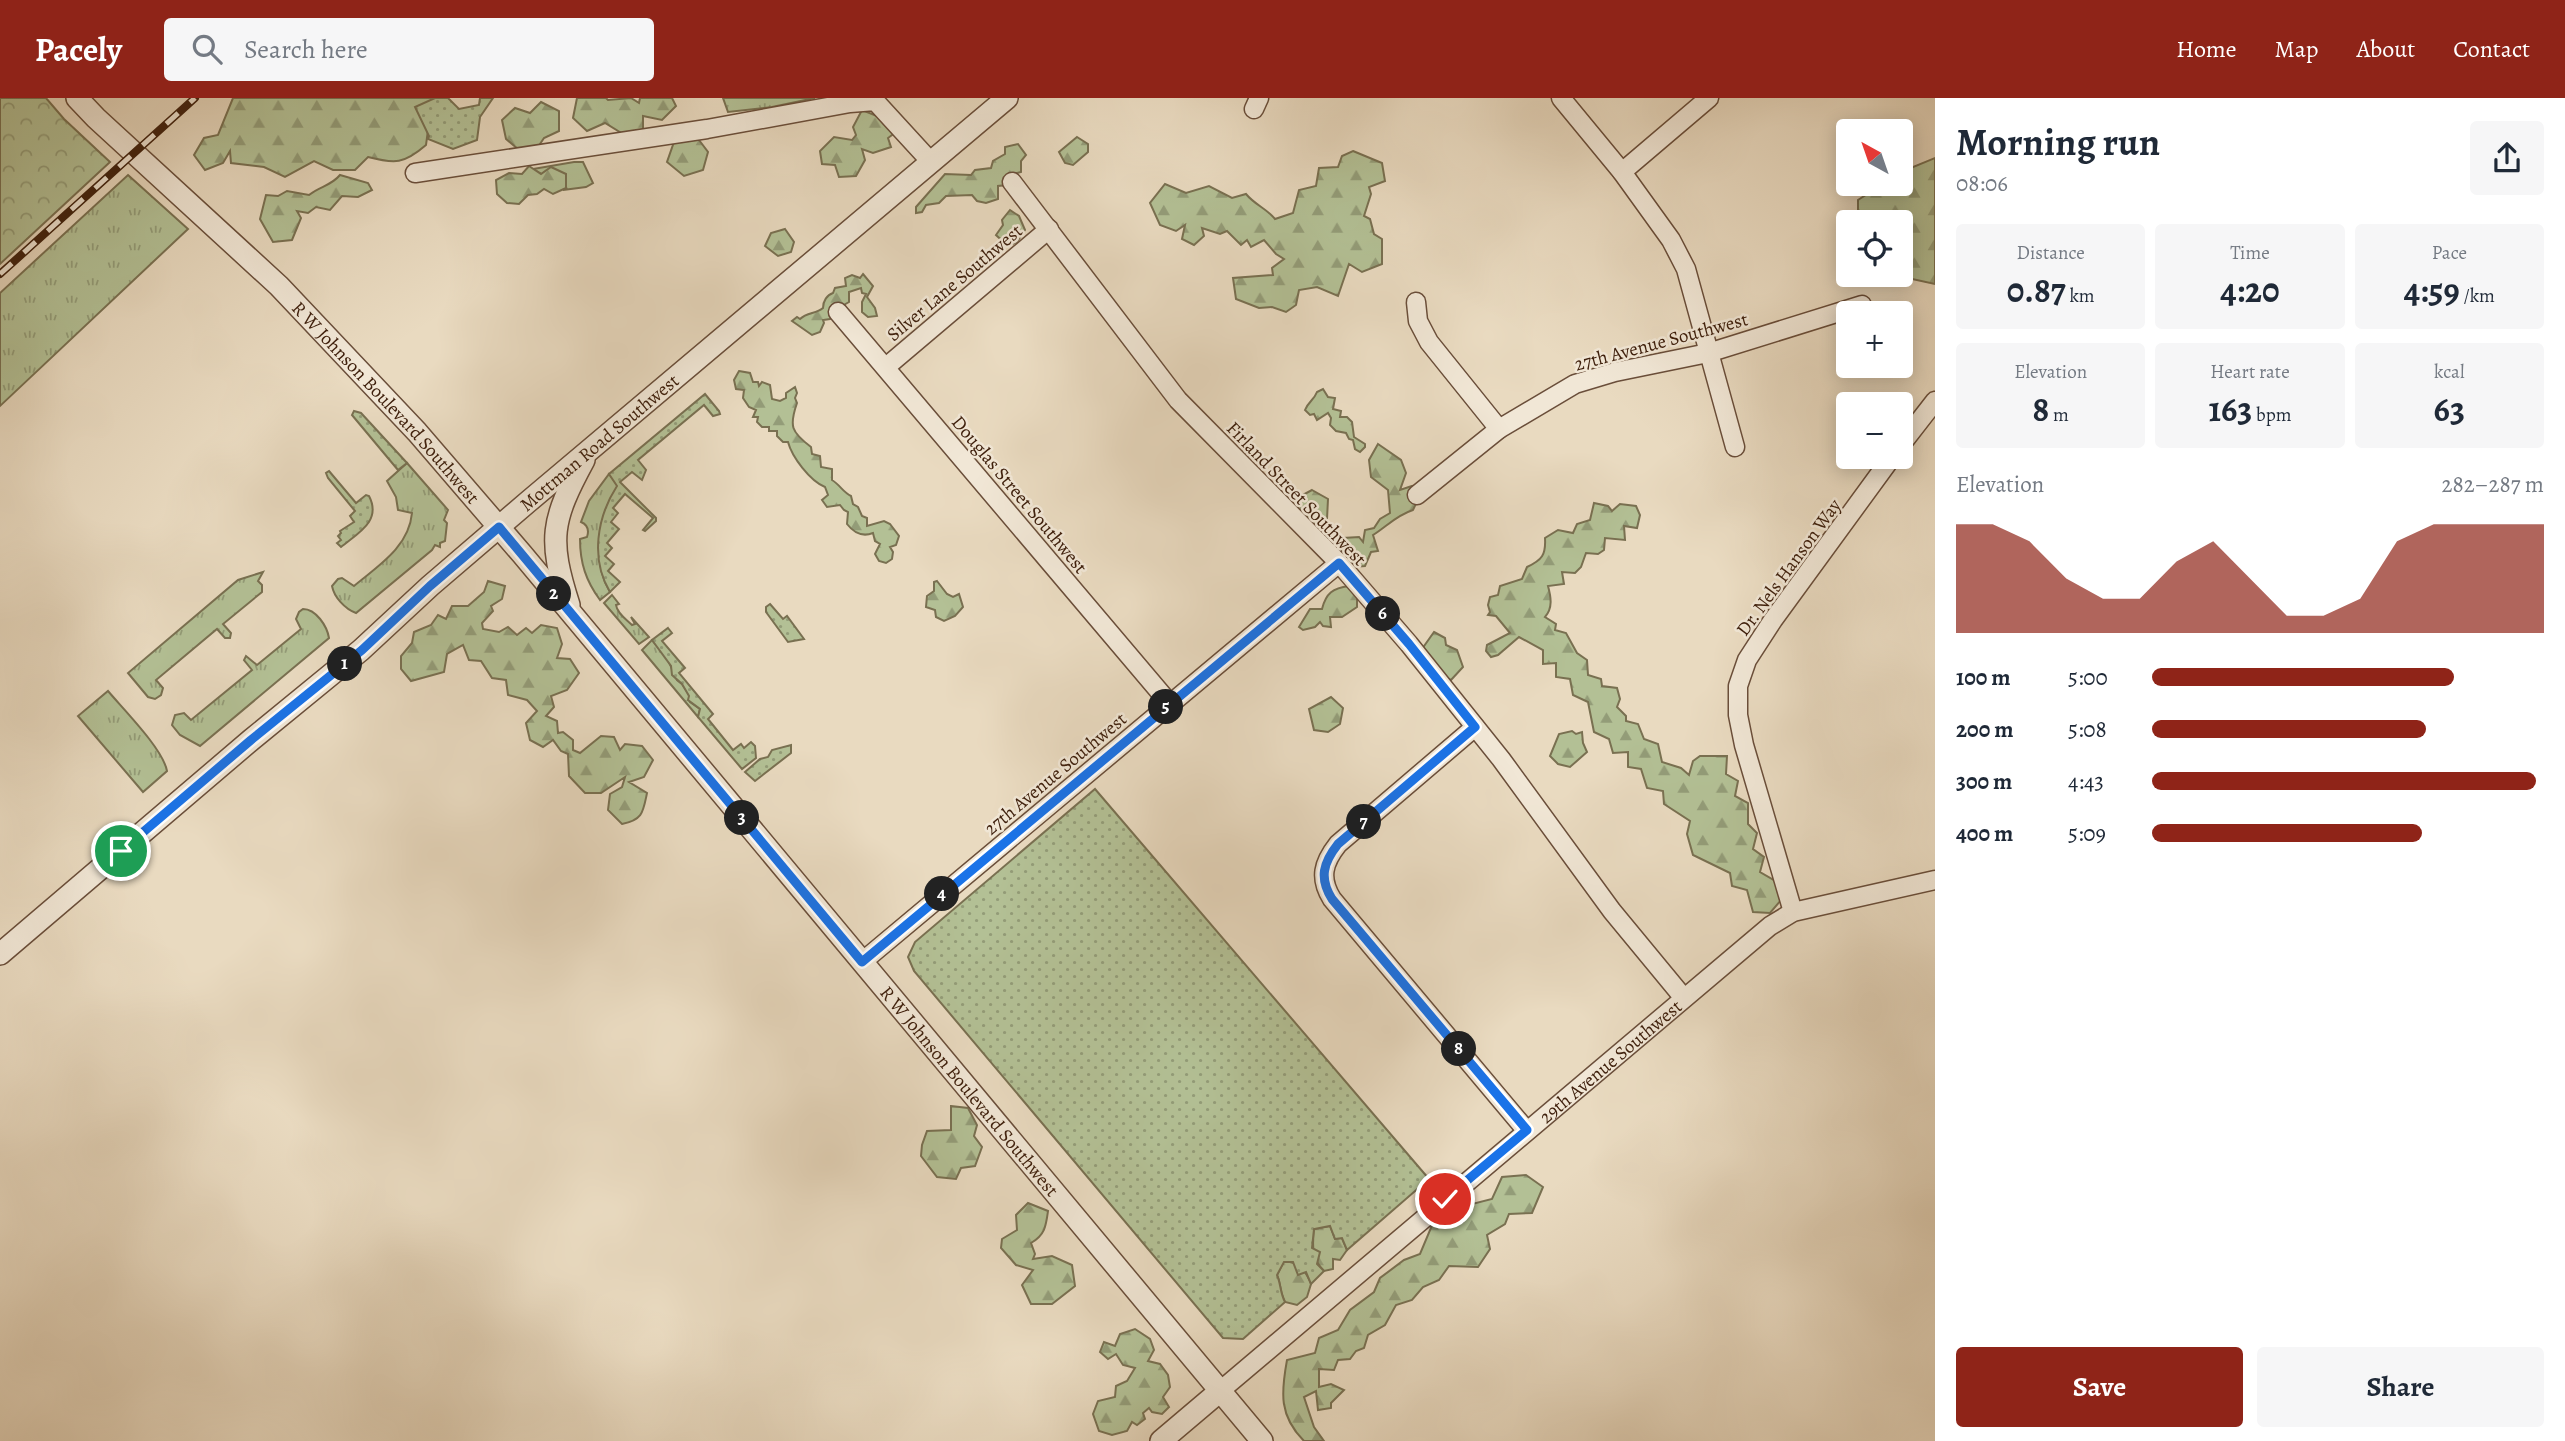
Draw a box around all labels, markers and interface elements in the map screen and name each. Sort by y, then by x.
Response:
search box [164,18,654,81]
text: Pacely [35,27,122,72]
icon: search [188,30,226,68]
text: Search here [244,32,368,67]
text: Home [2176,33,2237,65]
text: Map [2275,33,2319,65]
text: About [2357,33,2415,65]
text: Contact [2453,33,2530,65]
text: Morning run [1956,116,2160,168]
north arrow [1836,119,1913,196]
map controls [1836,119,1913,469]
button: share [2470,121,2544,195]
text: 08:06 [1956,168,2008,199]
button: locate [1836,210,1913,287]
street label: Silver Lane Southwest [881,218,1028,347]
text: Distance [2017,240,2085,266]
text: Time [2230,240,2270,266]
text: Pace [2432,240,2467,266]
text: 0.87 [2007,266,2066,314]
text: 4:20 [2220,266,2280,314]
text: 4:59 [2404,266,2460,314]
text: km [2066,283,2095,309]
text: /km [2460,283,2495,309]
street label: R W Johnson Boulevard Southwest [286,296,485,510]
button: + [1836,301,1913,378]
street label: 27th Avenue Southwest [1572,306,1751,378]
text: Elevation [2014,359,2087,385]
text: Heart rate [2210,359,2290,385]
text: kcal [2434,359,2465,385]
street label: Mottman Road Southwest [514,368,685,518]
text: 8 [2032,385,2049,433]
text: 163 [2208,385,2252,433]
text: 63 [2434,385,2465,433]
button: − [1836,392,1913,469]
text: m [2049,402,2069,428]
text: bpm [2252,402,2292,428]
street label: Douglas Street Southwest [945,410,1093,579]
street label: Firland Street Southwest [1220,416,1372,572]
text: Elevation [1956,469,2044,500]
text: 282–287 m [2442,469,2544,500]
street label: Dr. Nels Hanson Way [1730,493,1848,641]
pin: 2 [536,576,572,612]
text: 2 [549,580,558,606]
pin: 6 [1366,596,1400,632]
text: 6 [1378,600,1387,626]
pin: 1 [328,646,362,682]
text: 1 [341,650,348,676]
text: 100 m [1956,662,2011,693]
text: 5:00 [2068,662,2108,693]
pin: 5 [1148,690,1184,724]
text: 5 [1161,693,1170,719]
street label: 27th Avenue Southwest [979,706,1132,841]
text: 200 m [1956,714,2014,745]
text: 5:08 [2068,714,2107,745]
text: 300 m [1956,766,2012,797]
text: 4:43 [2068,766,2104,797]
pin: 3 [724,800,760,836]
text: 3 [737,804,746,830]
pin: 7 [1346,804,1382,840]
text: 7 [1359,808,1368,834]
text: 400 m [1956,818,2013,849]
text: 5:09 [2068,818,2106,849]
pin [91,821,151,881]
icon: arrive [102,832,140,870]
pin: 4 [925,876,960,912]
text: 4 [937,880,946,906]
street label: R W Johnson Boulevard Southwest [874,981,1065,1202]
street label: 29th Avenue Southwest [1534,994,1688,1130]
pin: 8 [1442,1032,1476,1066]
text: 8 [1454,1035,1463,1061]
pin [1415,1169,1475,1229]
icon: check [1426,1180,1464,1218]
button: Save [1956,1347,2243,1427]
button: Share [2257,1347,2544,1427]

